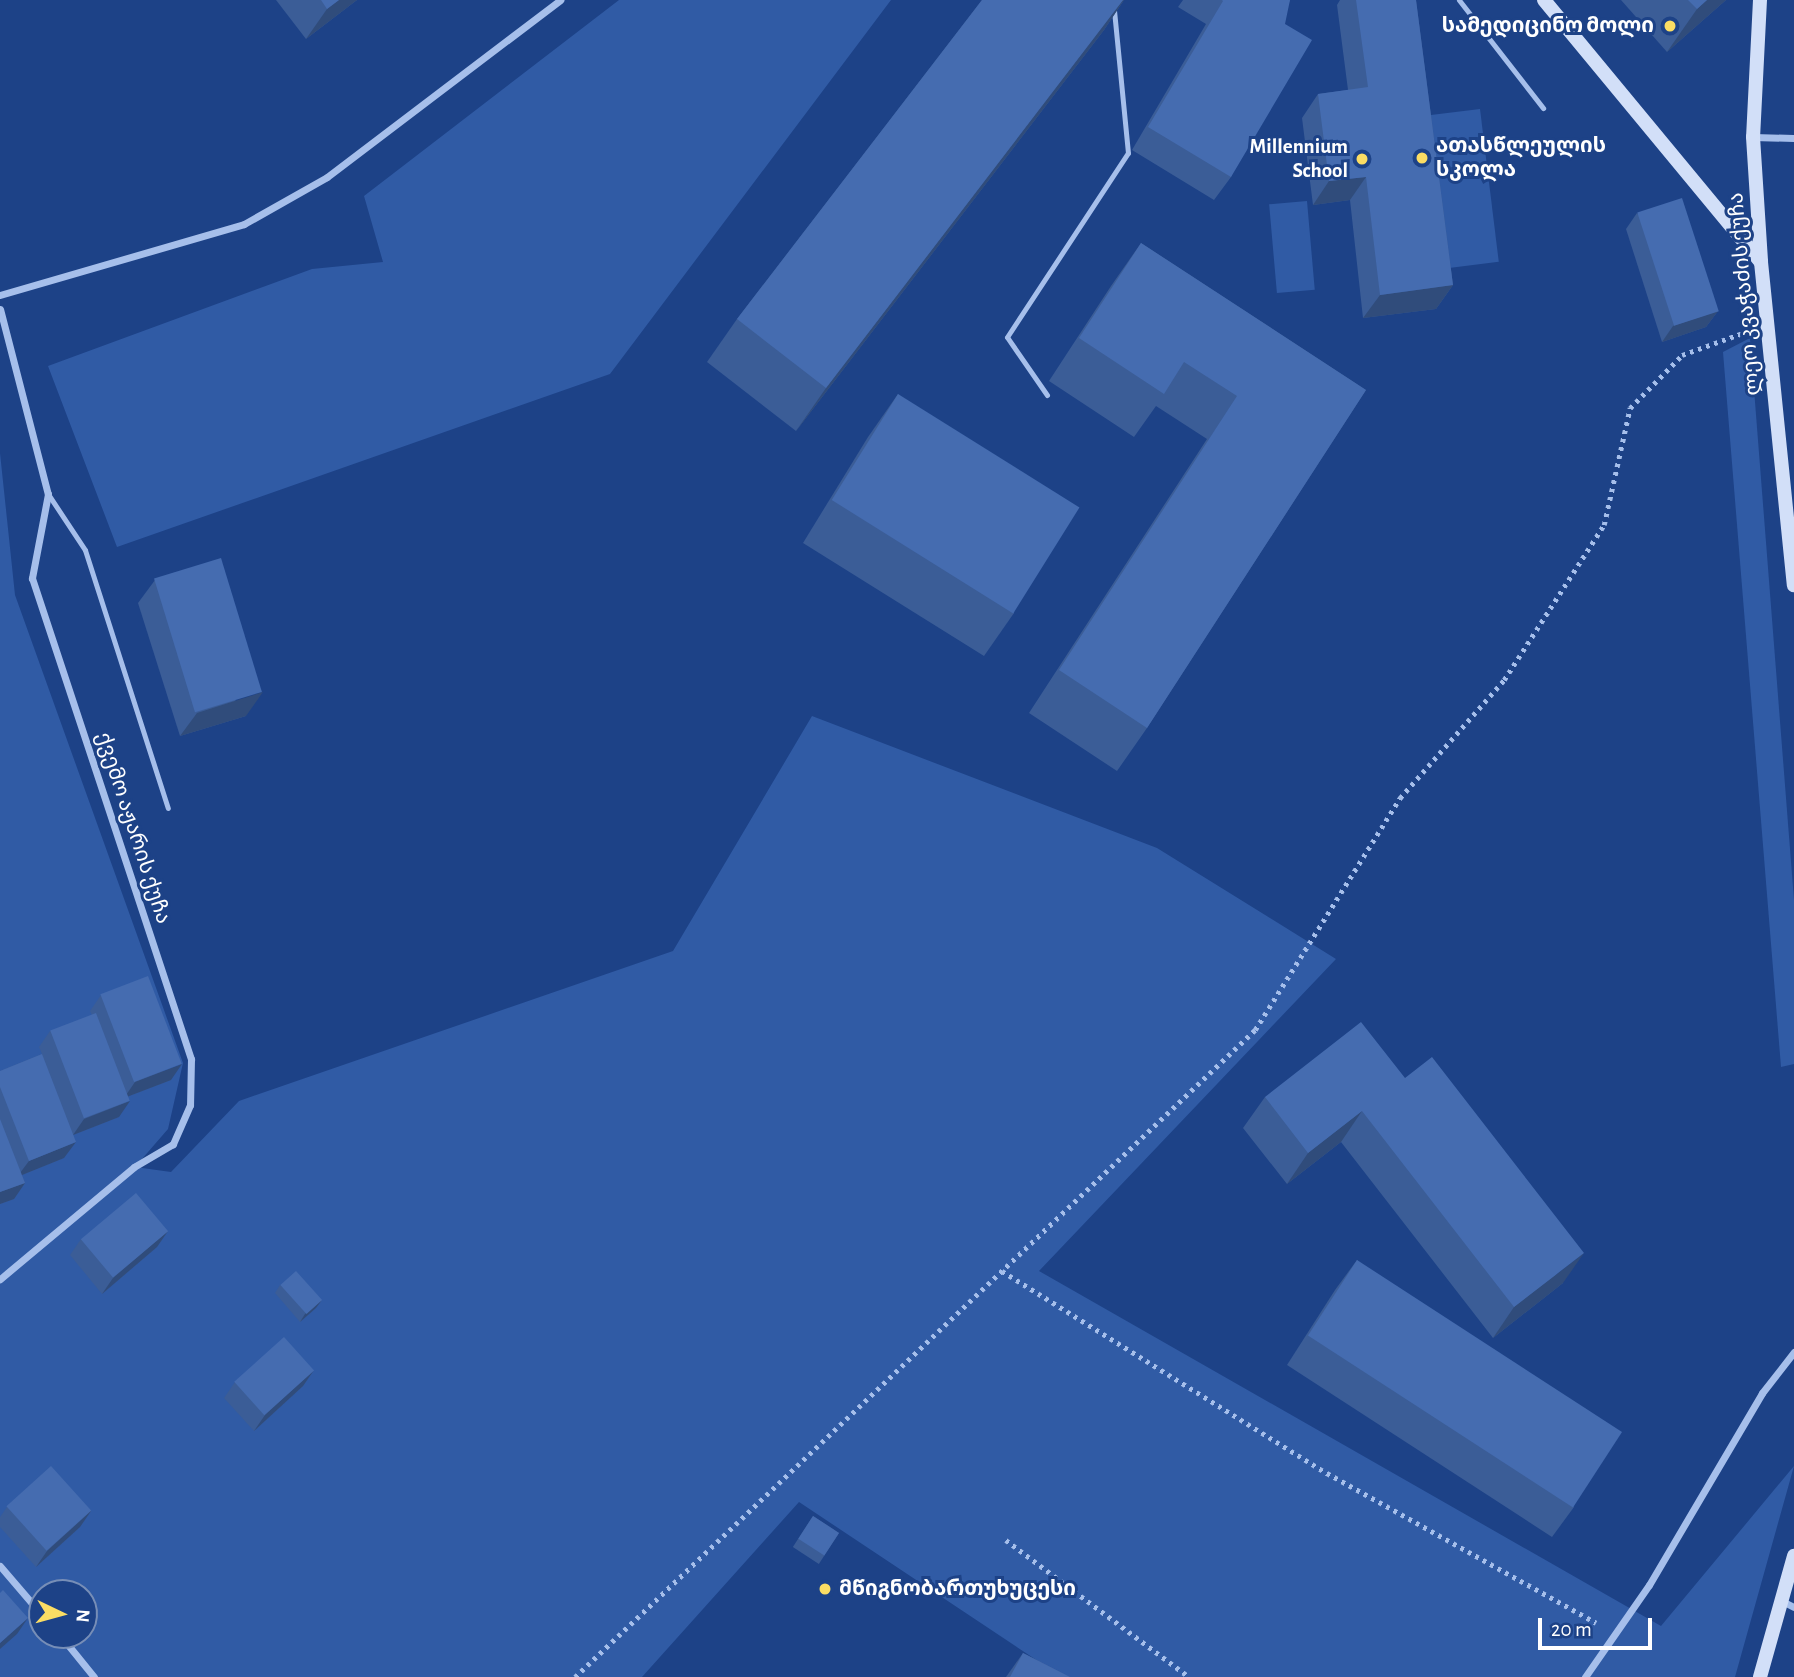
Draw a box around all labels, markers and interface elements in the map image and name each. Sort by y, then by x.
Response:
place label: სამედიცინო მოლი [1442,13,1654,39]
marker: სამედიცინო მოლი [1660,16,1680,36]
place label: ათასწლეულის სკოლა [1436,133,1606,183]
place label: Millennium School [1249,134,1348,184]
marker: ათასწლეულის სკოლა [1414,150,1430,166]
marker: Millennium School [1354,151,1370,167]
street label: ლეო კვაჭაძის ქუჩა [1724,191,1766,397]
street label: ქვემო აჟარის ქუჩა [90,729,176,927]
place label: მწიგნობართუხუცესი [839,1576,1076,1602]
north arrow [28,1579,98,1649]
marker: მწიგნობართუხუცესი [817,1581,833,1597]
scale bar [1542,1604,1656,1648]
text: N [72,1608,92,1623]
text: 20 m [1551,1619,1592,1640]

